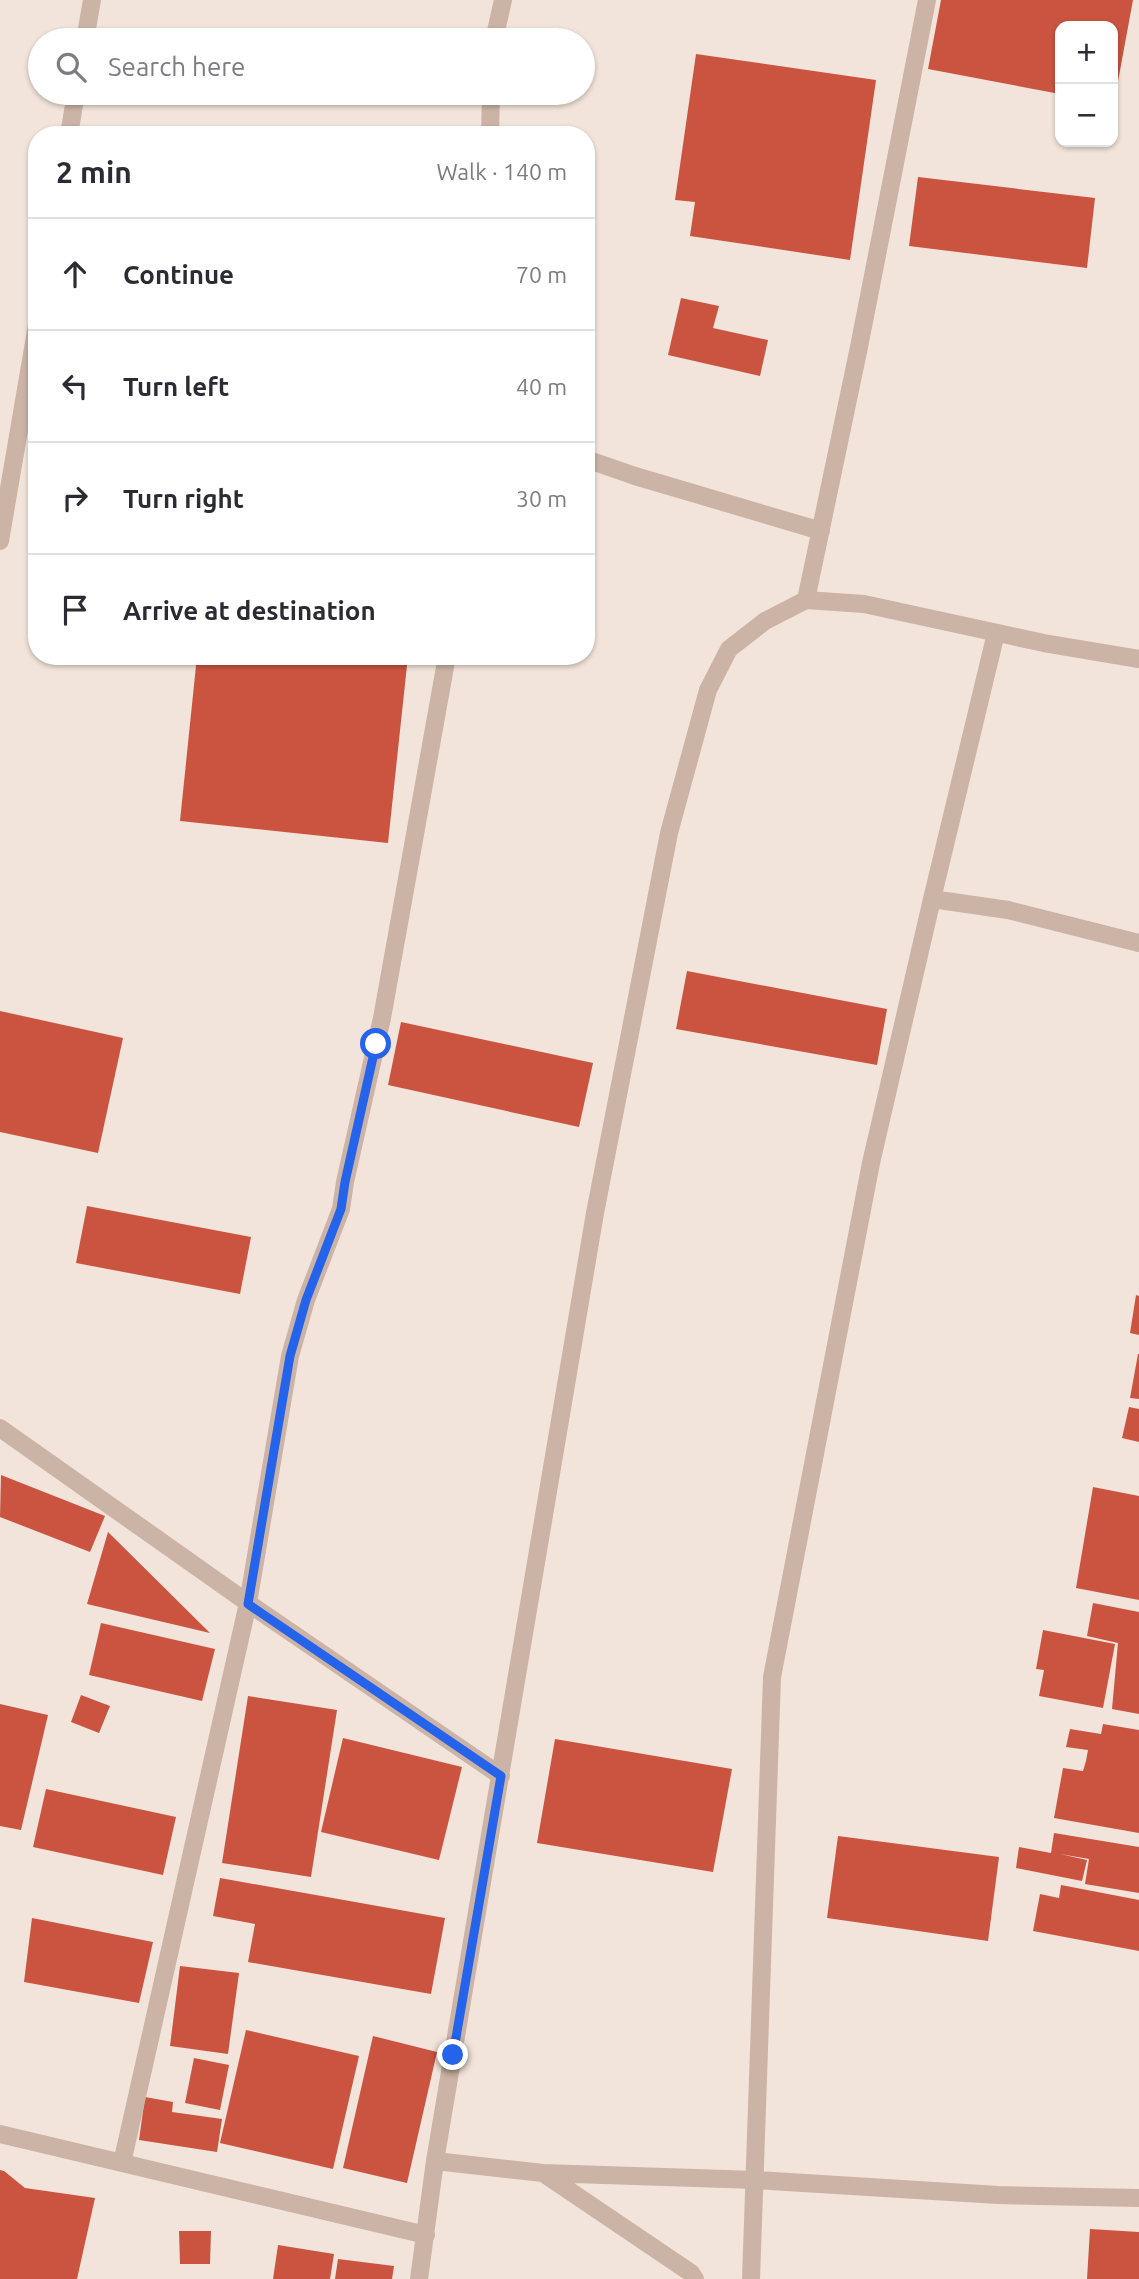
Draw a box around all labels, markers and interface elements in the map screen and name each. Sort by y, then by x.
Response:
map controls [1055,21,1118,147]
button: + [1055,21,1118,84]
search box [28,28,595,105]
icon: search [52,48,90,86]
text: Search here [108,52,245,81]
button: − [1055,84,1118,147]
text: 2 min [56,155,132,189]
text: Walk · 140 m [436,159,567,184]
icon: ahead [56,255,94,293]
text: Continue [123,260,234,289]
text: 70 m [516,262,567,287]
icon: left [56,367,94,405]
text: Turn left [123,372,229,401]
text: 40 m [516,374,567,399]
icon: right [56,479,94,517]
text: Turn right [123,484,244,513]
text: 30 m [516,486,567,511]
icon: arrive [56,591,94,629]
text: Arrive at destination [123,596,376,625]
route start [360,1028,391,1059]
route end [437,2039,468,2070]

